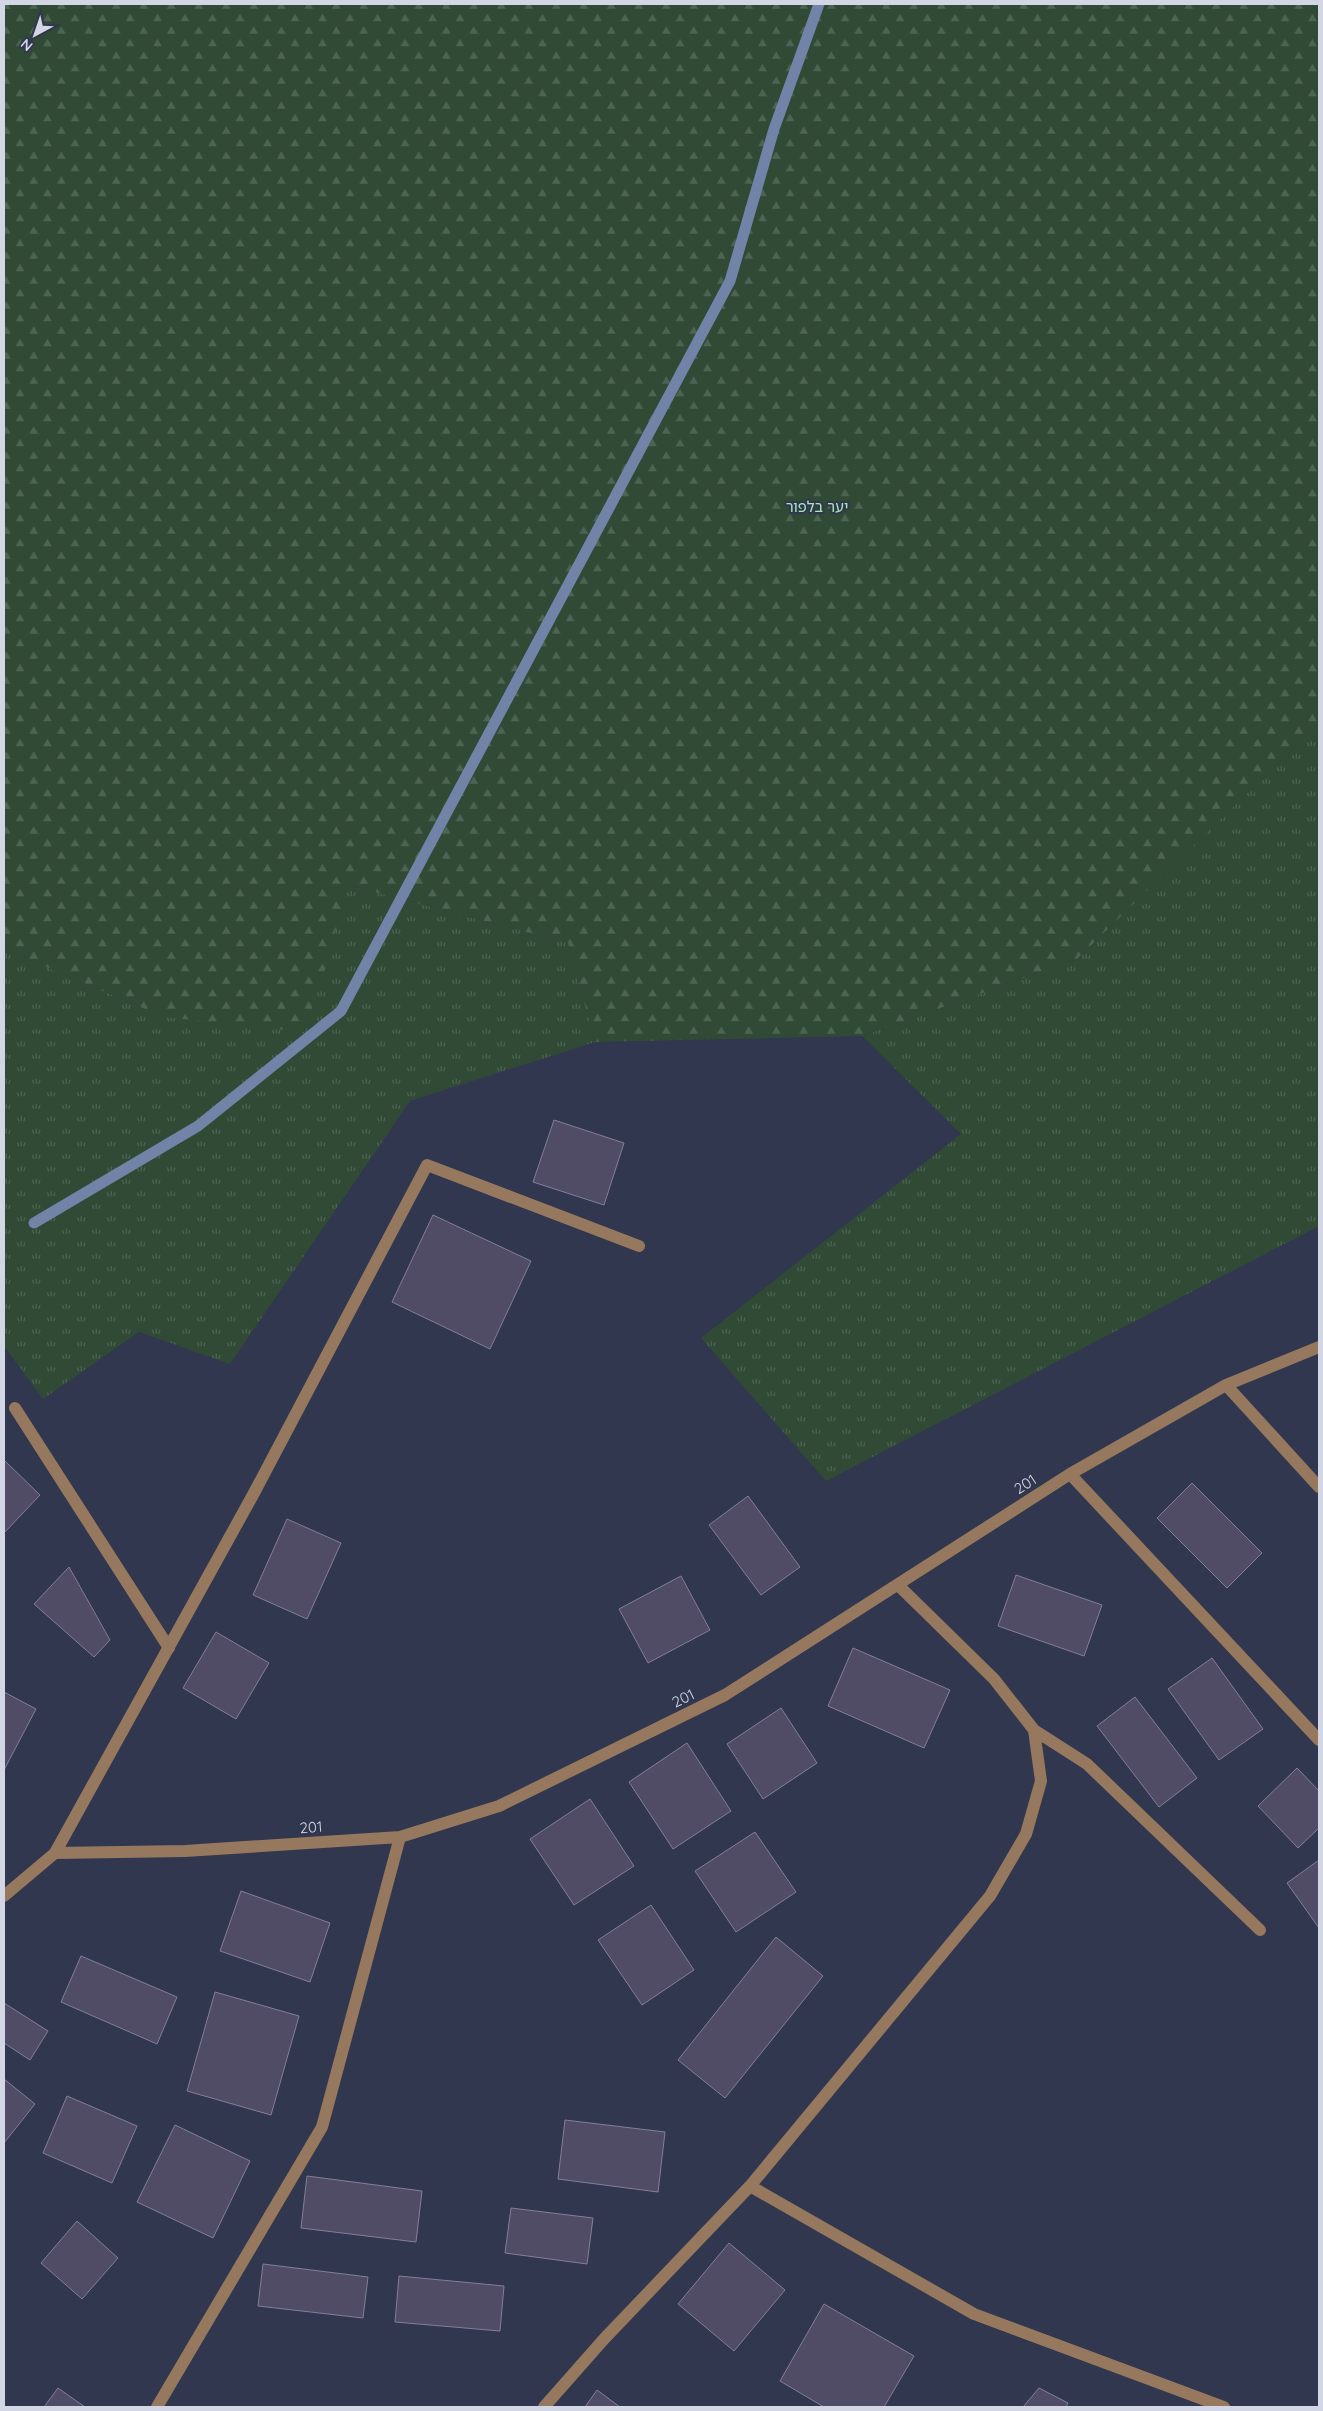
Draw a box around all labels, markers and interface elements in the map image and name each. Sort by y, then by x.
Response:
north arrow [10,10,60,60]
text: N [17,35,36,55]
park label: יער בלפור [786,497,848,516]
street label: 201 [1010,1470,1040,1498]
street label: 201 [669,1684,697,1712]
street label: 201 [299,1817,323,1837]

